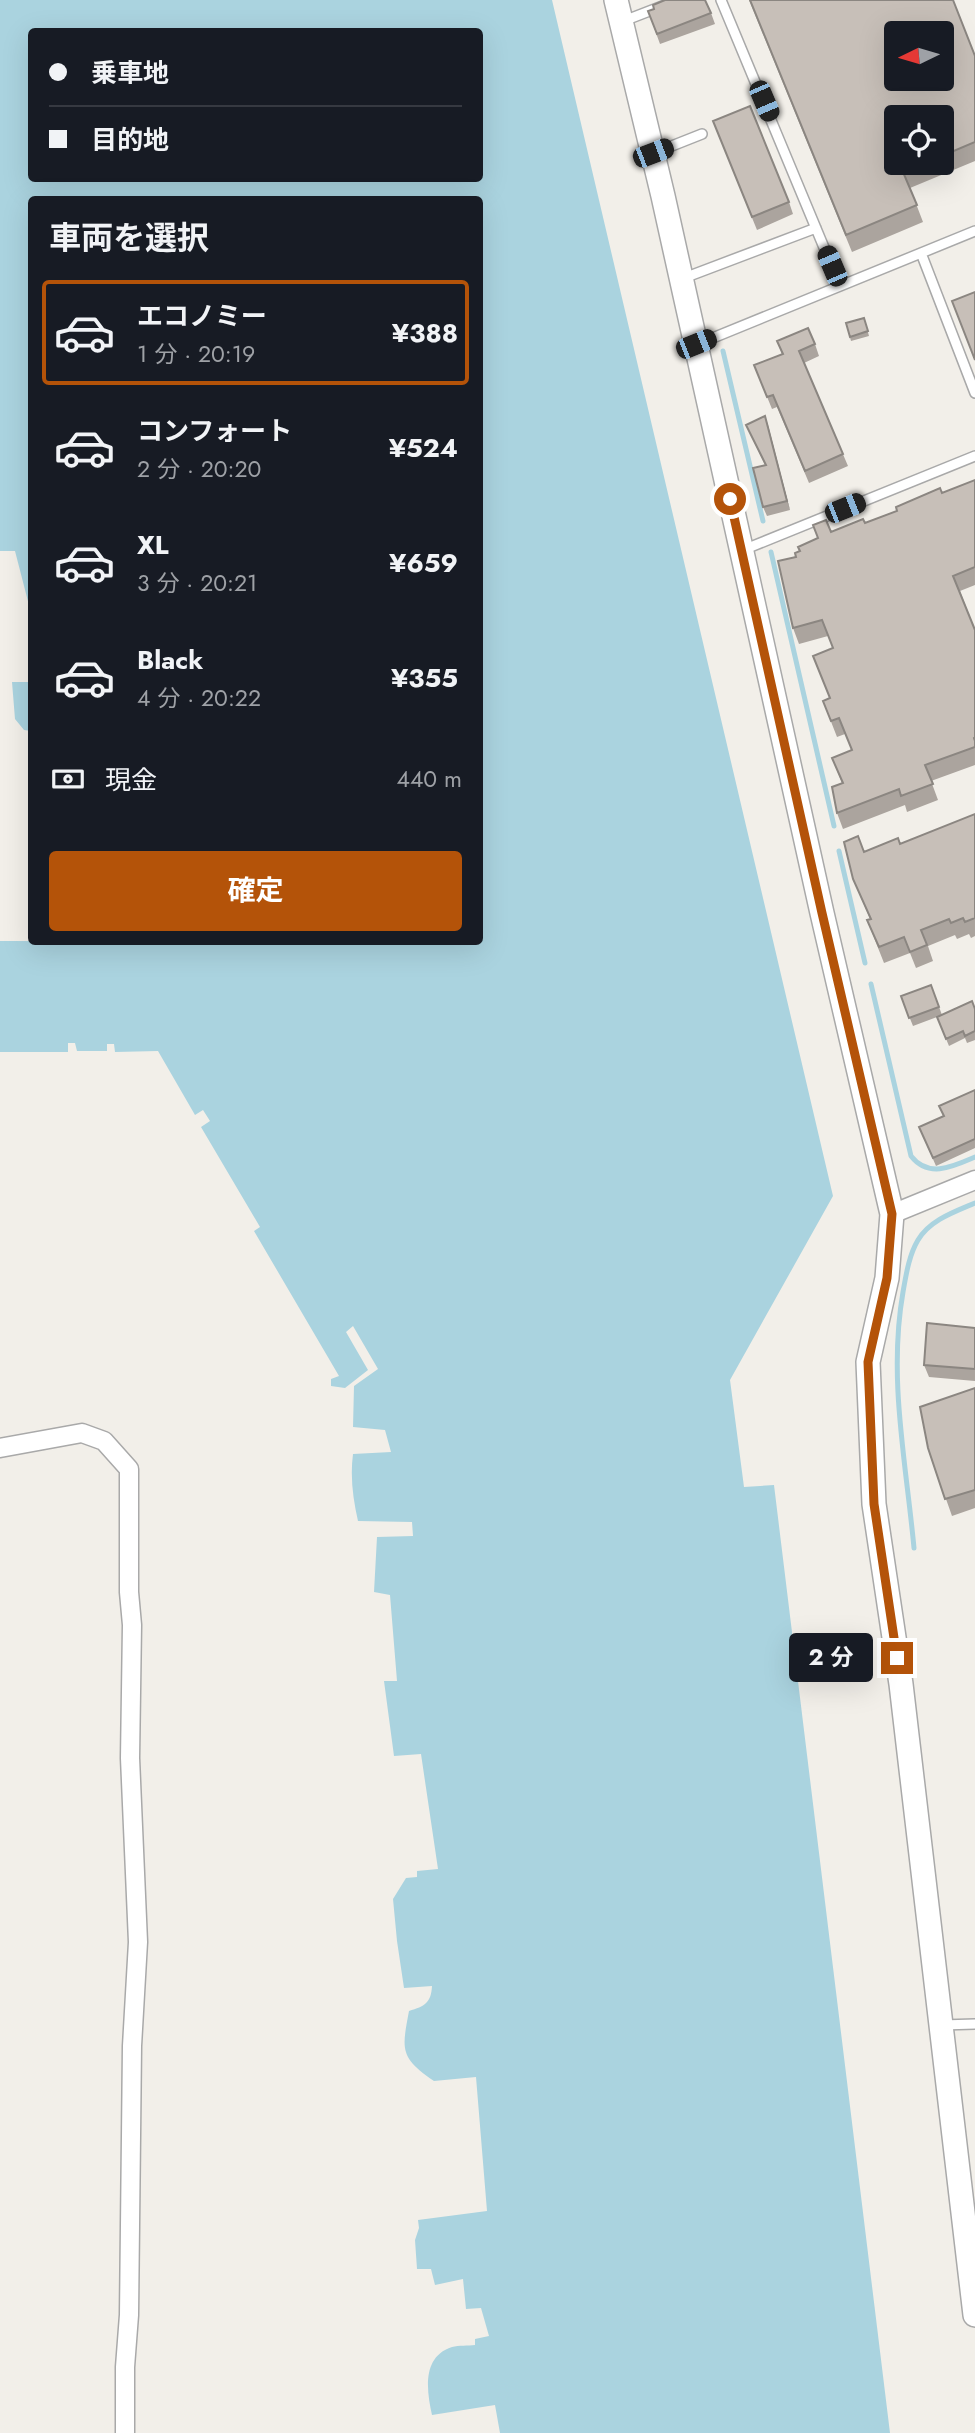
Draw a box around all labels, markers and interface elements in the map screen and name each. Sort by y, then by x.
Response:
north arrow [884,21,954,91]
map controls [884,21,954,175]
text: 乗車地 [91,54,169,92]
car [747,78,782,124]
button: locate [884,105,954,175]
text: 目的地 [91,121,169,159]
car [630,136,677,170]
text: 車両を選択 [49,215,209,261]
car [815,243,850,289]
text: エコノミー [137,297,267,335]
icon: car [53,301,116,364]
text: ¥388 [392,314,458,352]
car [673,326,720,362]
text: 1 分 · 20:19 [137,337,255,371]
text: コンフォート [137,412,292,450]
icon: car [53,416,116,479]
text: ¥524 [389,429,458,467]
text: 2 分 · 20:20 [137,452,261,486]
route start [714,483,746,515]
car [822,490,869,526]
text: XL [137,526,169,564]
icon: car [53,531,116,594]
text: ¥659 [389,544,458,582]
text: 3 分 · 20:21 [137,566,257,600]
text: Black [137,641,203,679]
icon: car [53,646,116,709]
text: ¥355 [391,659,458,697]
text: 4 分 · 20:22 [137,681,261,715]
icon: cash [49,760,87,798]
text: 現金 [105,761,157,799]
text: 440 m [397,762,462,796]
button: 確定 [49,851,462,931]
callout: 2 分 [788,1634,872,1682]
text: 2 分 [809,1640,854,1674]
route end [881,1642,913,1674]

